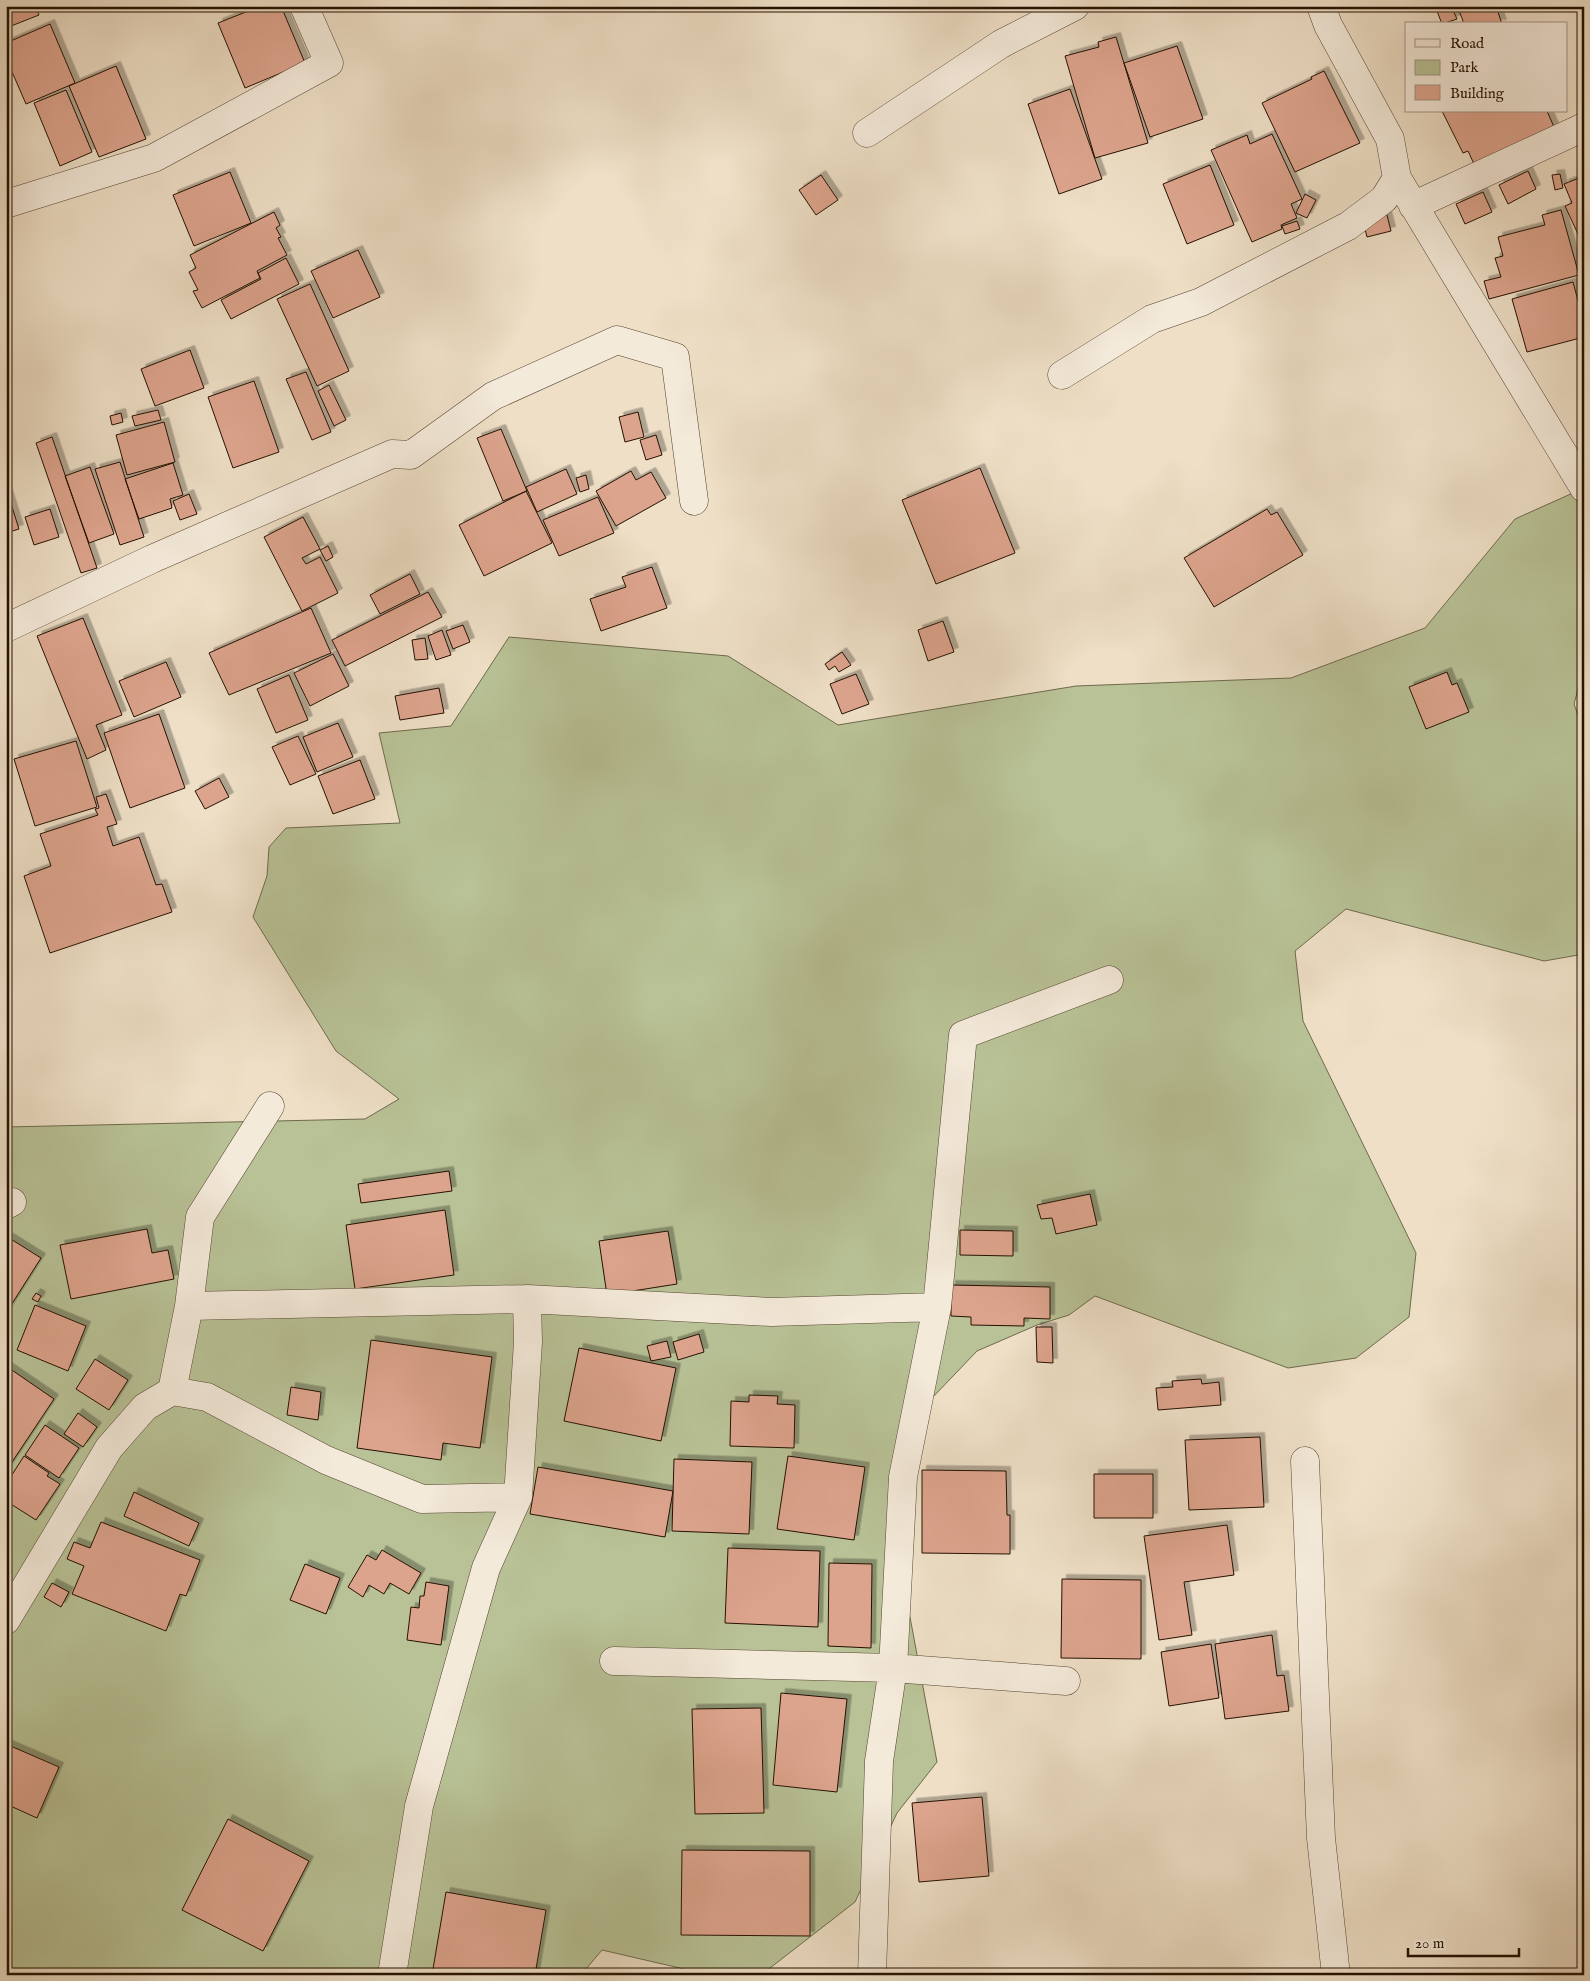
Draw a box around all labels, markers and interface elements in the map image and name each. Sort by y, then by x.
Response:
legend [1405,22,1568,112]
text: Road [1450,34,1485,53]
text: Park [1450,58,1480,77]
text: Building [1450,84,1505,103]
scale bar [1408,1926,1519,1958]
text: 20 m [1415,1934,1445,1953]

